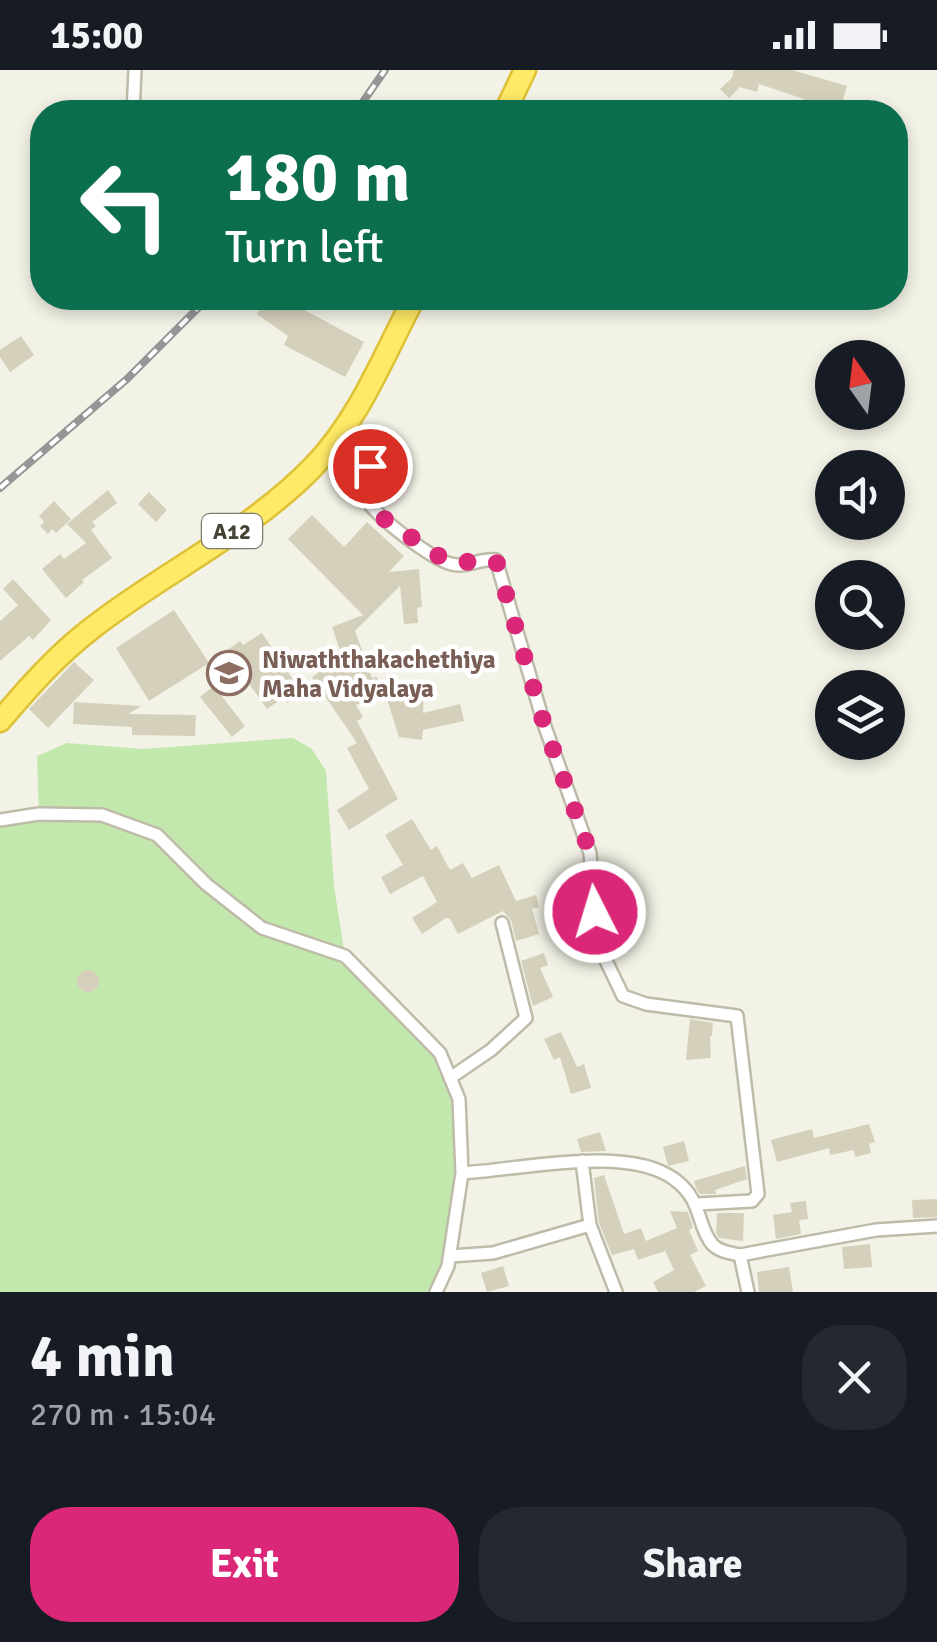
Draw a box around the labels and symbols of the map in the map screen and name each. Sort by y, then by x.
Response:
north arrow [815,340,905,430]
pin [328,424,413,509]
road number: A12 [202,514,262,548]
place label: Niwaththakachethiya Maha Vidyalaya [262,644,496,704]
school or university icon: Niwaththakachethiya Maha Vidyalaya [206,650,252,696]
position arrow [543,860,647,964]

